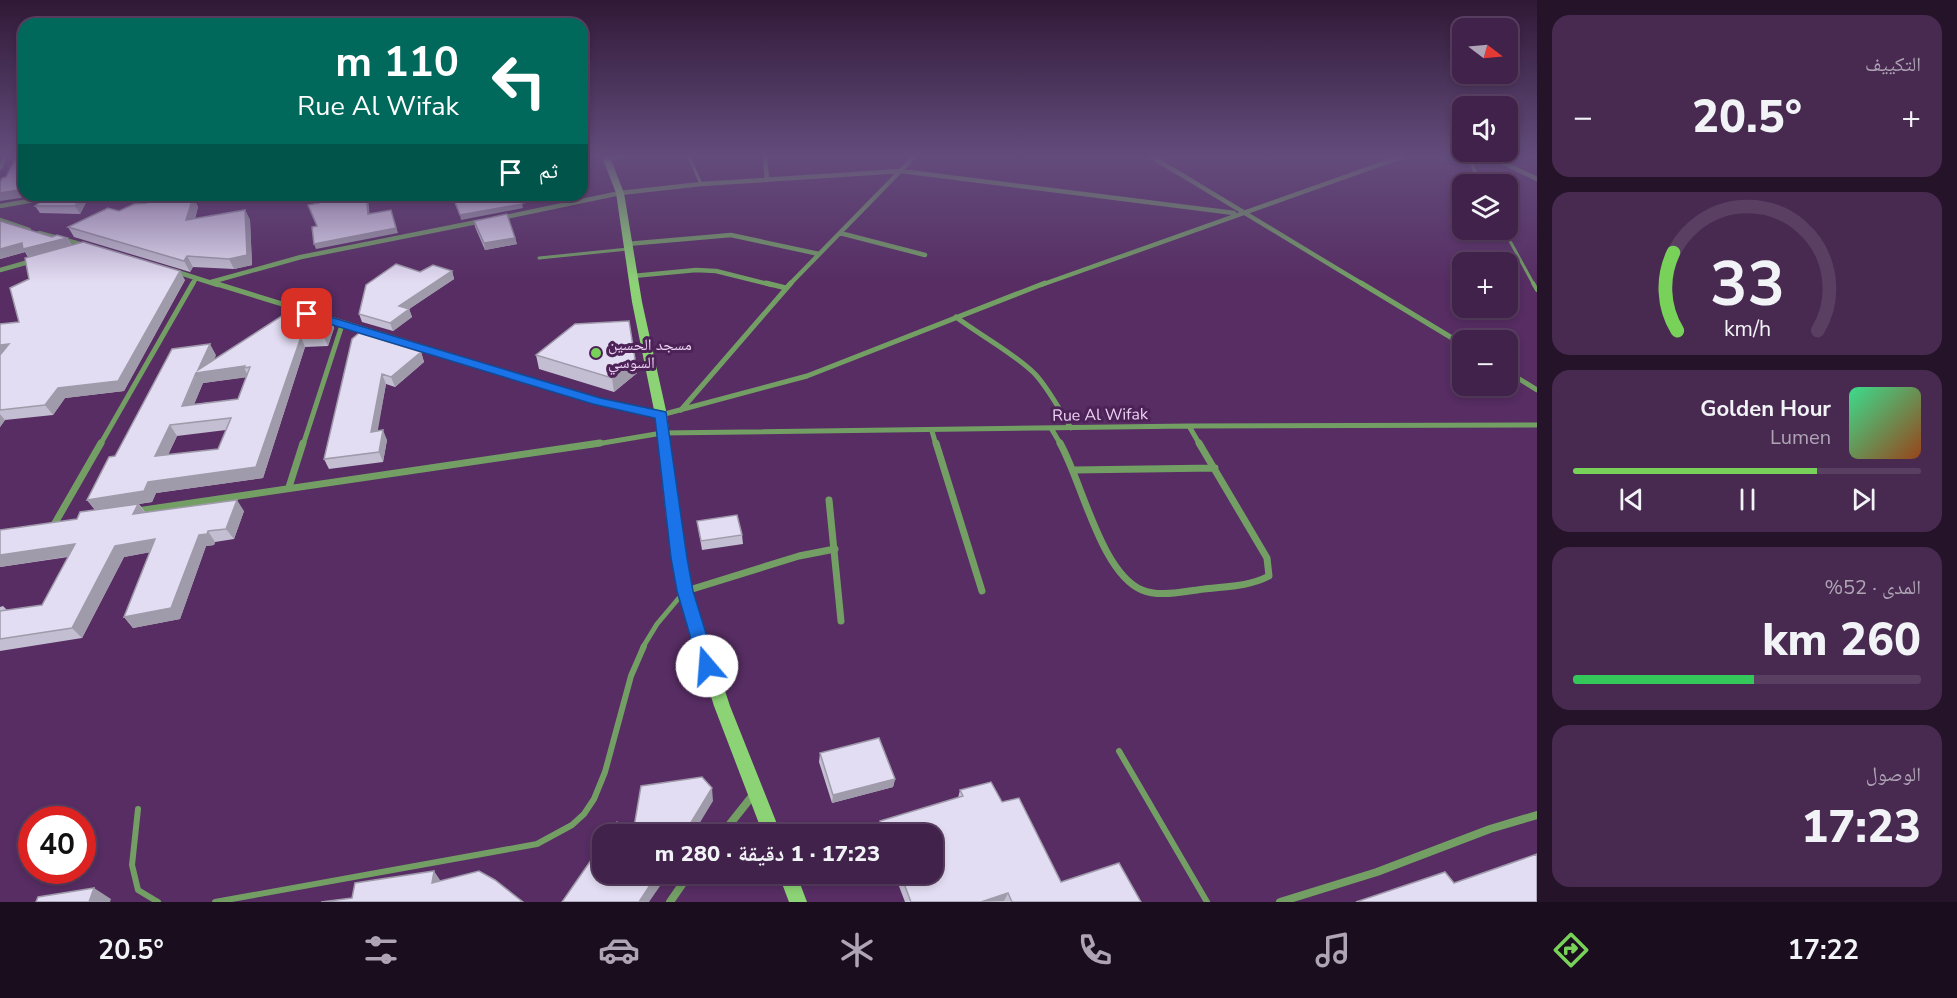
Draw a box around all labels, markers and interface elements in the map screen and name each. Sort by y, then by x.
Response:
north arrow [1452,18,1518,84]
map controls [1452,18,1518,396]
text: 110 m [335,34,459,91]
icon: left [480,42,558,120]
text: التكييف [1865,51,1921,78]
text: 20.5° [1692,87,1802,148]
text: Rue Al Wifak [297,88,459,125]
text: − [1573,95,1593,140]
text: + [1901,95,1921,140]
button: sound [1452,96,1518,162]
icon: arrive [494,156,527,189]
text: ثم [539,156,558,186]
button: layers [1452,174,1518,240]
text: 33 [1710,242,1784,327]
button: + [1452,252,1518,318]
pin [281,288,332,339]
icon: arrive [290,297,323,330]
text: km/h [1723,314,1771,344]
button: − [1452,330,1518,396]
place label: مسجد الحسين السوسي [608,334,692,375]
marker: مسجد الحسين السوسي [589,346,603,360]
text: Golden Hour [1700,394,1831,424]
street label: Rue Al Wifak [1052,403,1149,427]
text: Lumen [1770,424,1831,451]
icon: previous [1615,483,1648,516]
icon: pause [1731,483,1764,516]
icon: next [1847,483,1880,516]
text: المدى · 52% [1824,574,1921,601]
text: 260 km [1762,610,1921,671]
position arrow [675,634,739,698]
text: الوصول [1866,761,1921,788]
text: 17:23 [1801,797,1921,858]
speed limit sign: 40 [18,806,96,884]
text: 17:23 · 1 دقيقة · 280 m [655,839,880,869]
icon: filters [360,929,402,971]
icon: car [598,929,640,971]
icon: climate [836,929,878,971]
icon: phone [1074,929,1116,971]
icon: music [1312,929,1354,971]
icon: directions [1550,929,1592,971]
text: 20.5° [98,932,164,969]
text: 17:22 [1788,932,1859,969]

